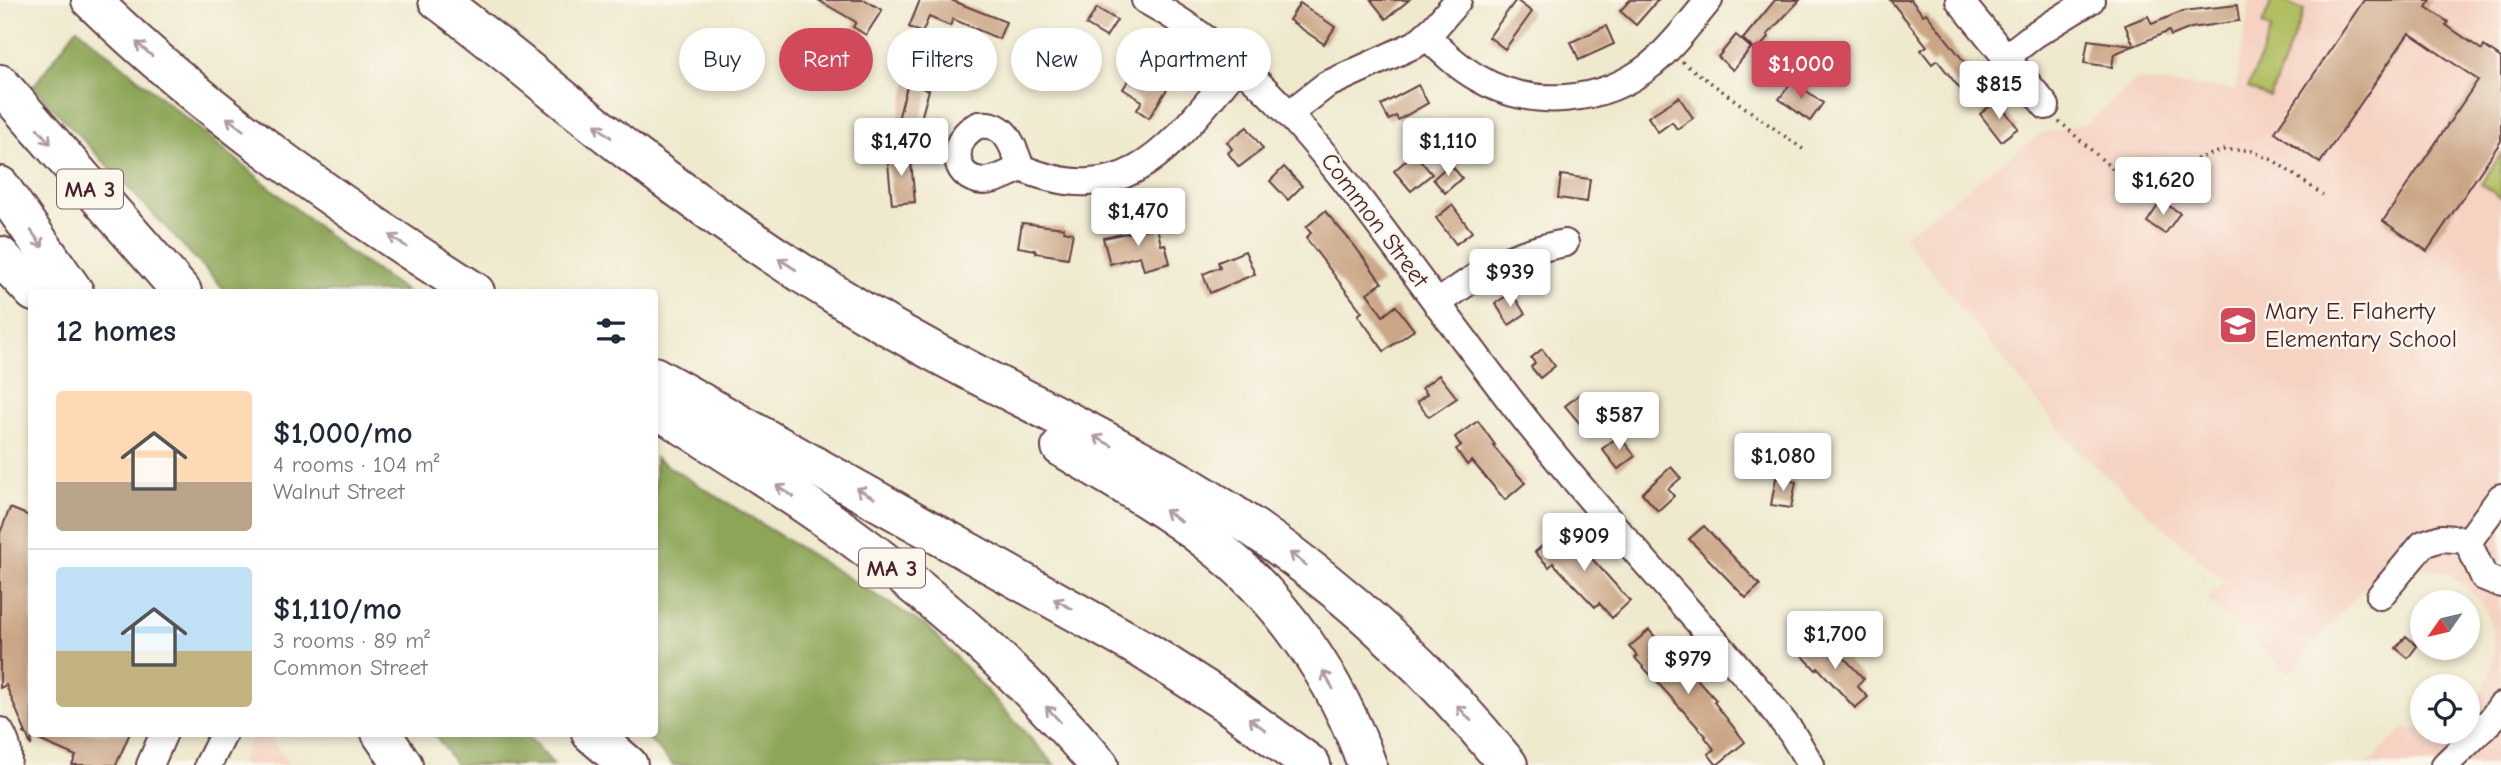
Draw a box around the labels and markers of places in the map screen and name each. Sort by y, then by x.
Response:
pin: $1,000 [1744,42,1858,101]
pin: $815 [1958,61,2040,121]
pin: $1,470 [844,118,958,178]
pin: $1,110 [1391,118,1505,178]
pin: $1,620 [2106,158,2220,217]
pin: $1,470 [1081,188,1195,248]
pin: $939 [1469,250,1551,309]
place label: Mary E. Flaherty Elementary School [2265,297,2457,353]
school or university icon: Mary E. Flaherty Elementary School [2217,304,2259,346]
pin: $587 [1578,392,1660,452]
pin: $1,080 [1726,434,1840,493]
pin: $909 [1543,514,1625,573]
pin: $1,700 [1778,612,1892,671]
pin: $979 [1647,636,1729,696]

